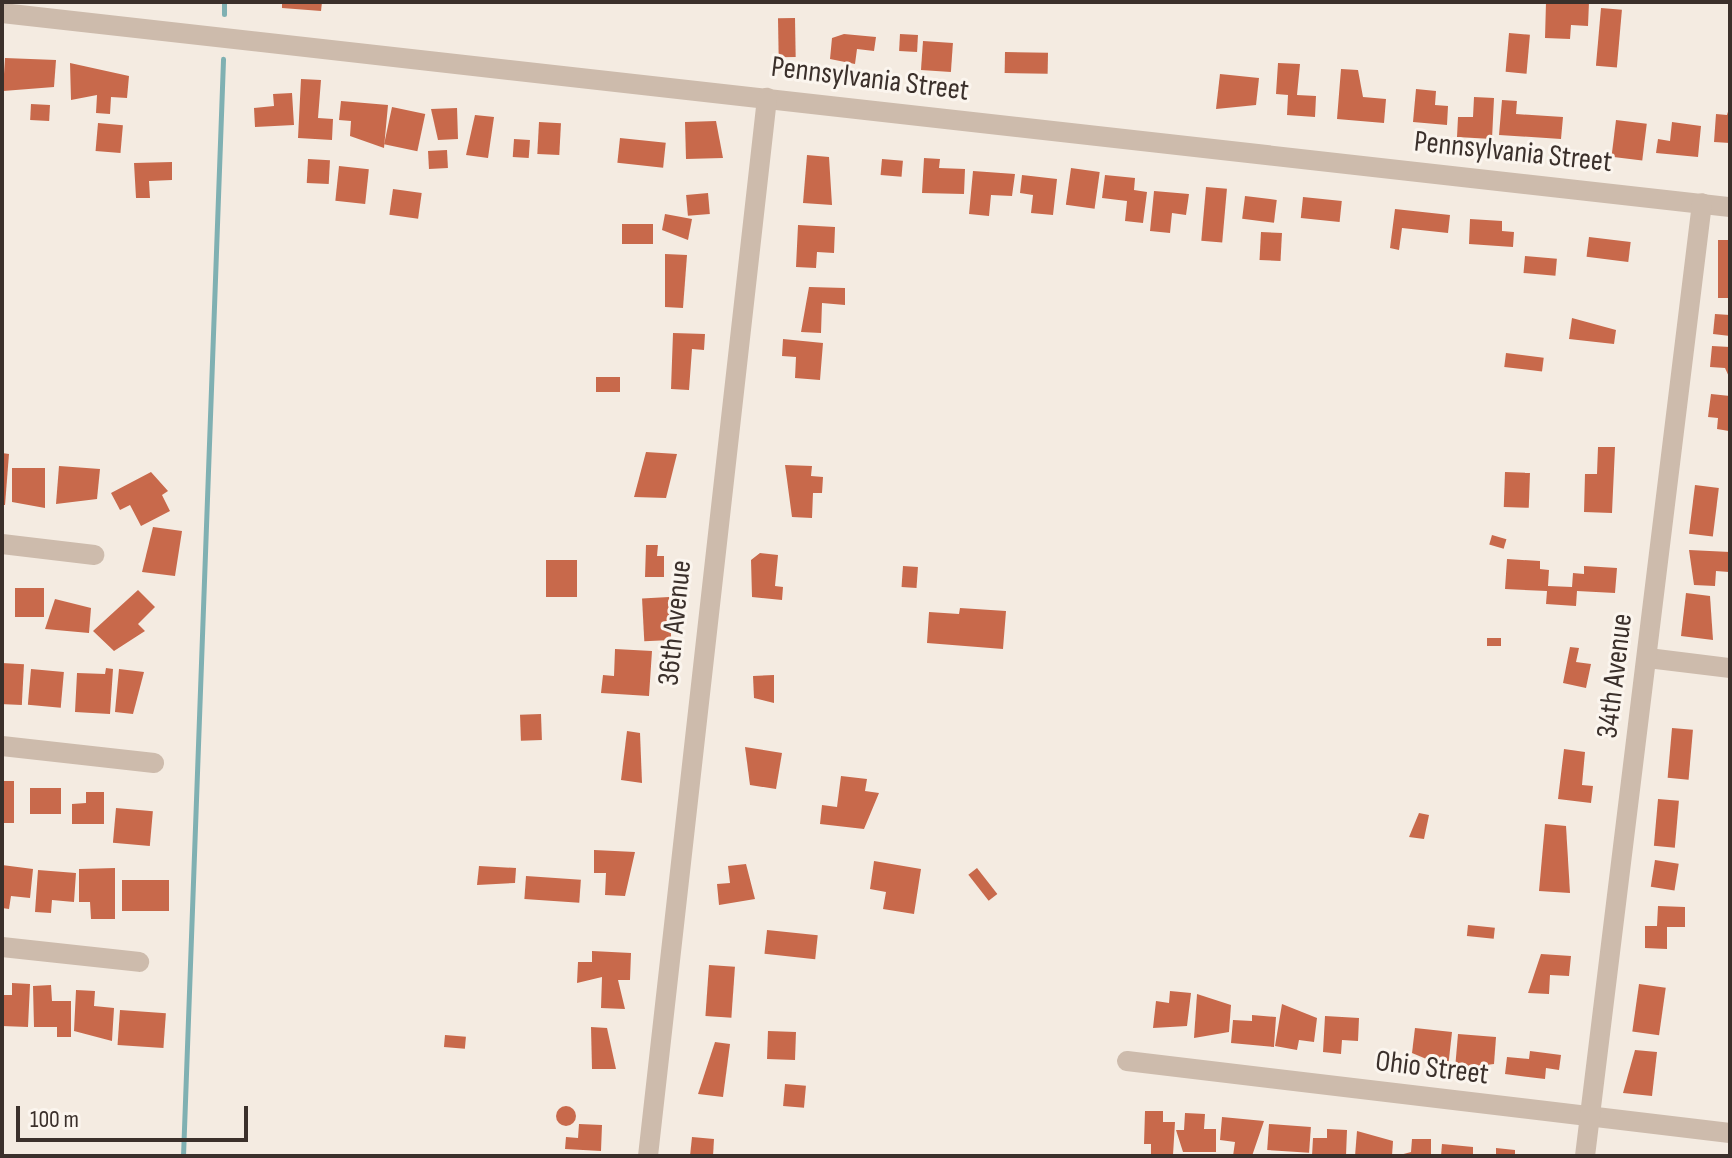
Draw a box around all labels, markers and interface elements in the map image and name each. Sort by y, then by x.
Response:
street label: Pennsylvania Street [769,49,971,109]
street label: Pennsylvania Street [1412,124,1614,180]
street label: 36th Avenue [651,559,699,687]
street label: 34th Avenue [1590,612,1640,740]
street label: Ohio Street [1373,1043,1491,1093]
scale bar [20,1090,252,1140]
text: 100 m [30,1105,79,1134]

